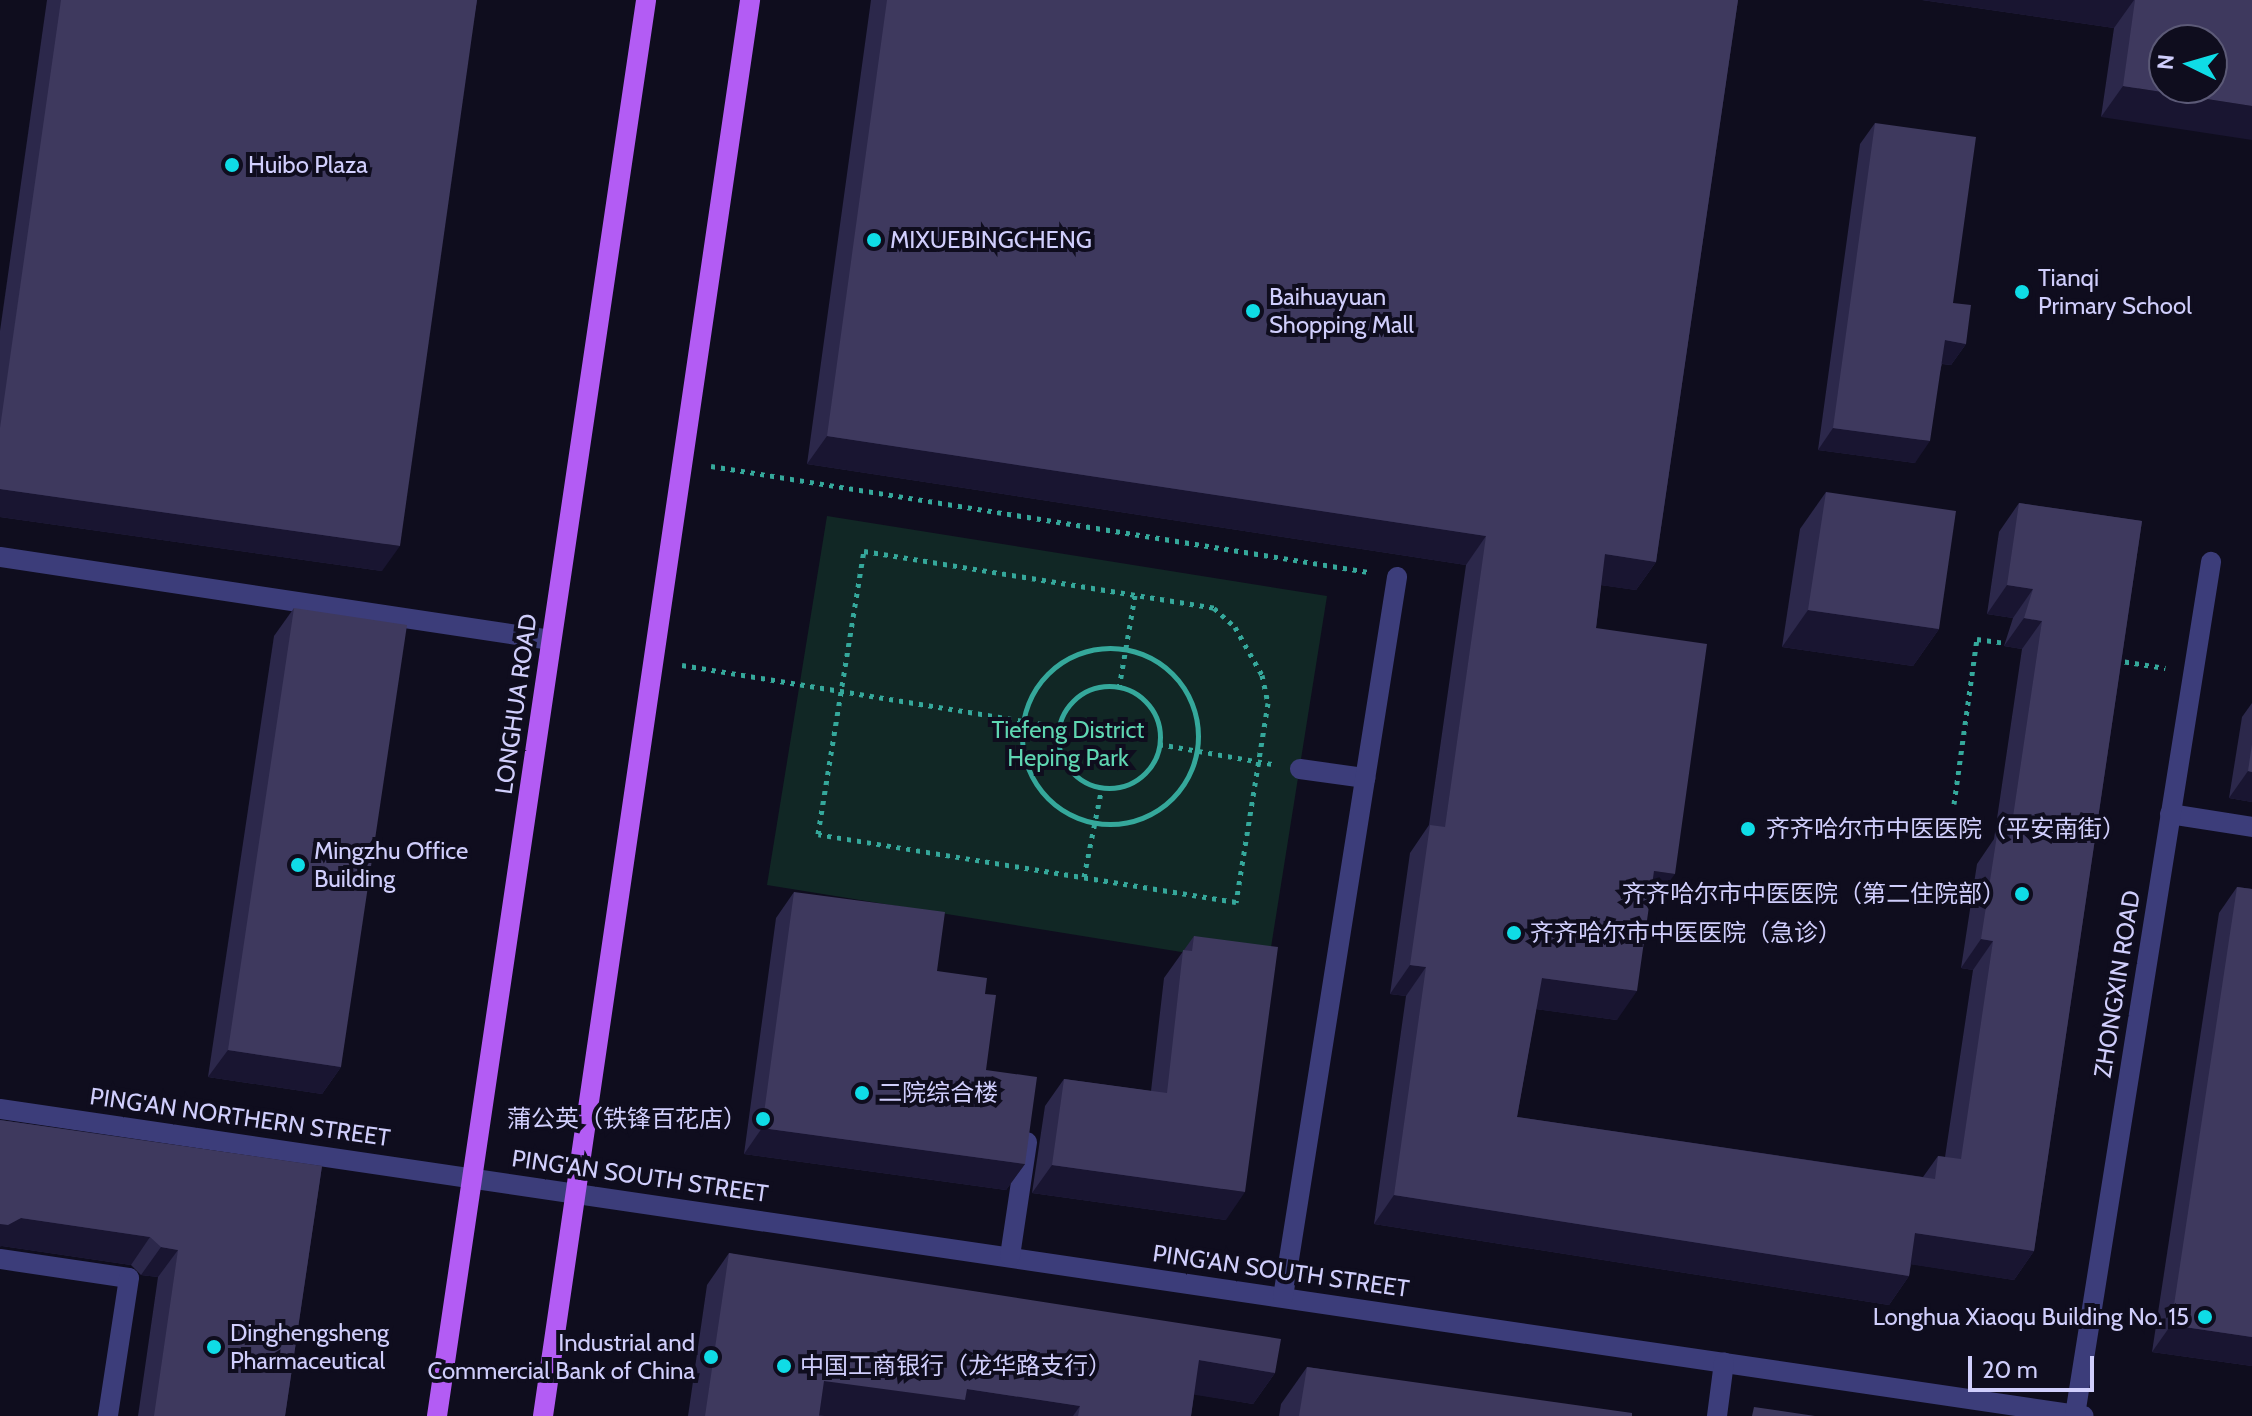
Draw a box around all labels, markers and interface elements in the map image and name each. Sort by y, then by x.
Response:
north arrow [2148,24,2228,104]
text: N [2151,53,2180,71]
place label: Huibo Plaza [248,151,368,179]
marker: Huibo Plaza [223,156,241,174]
place label: MIXUEBINGCHENG [890,226,1092,254]
marker: MIXUEBINGCHENG [865,231,883,249]
place label: Tianqi Primary School [2038,264,2192,320]
place label: Baihuayuan Shopping Mall [1269,283,1414,339]
marker: Tianqi Primary School [2013,283,2031,301]
marker: Baihuayuan Shopping Mall [1244,302,1262,320]
street label: LONGHUA ROAD [489,612,543,796]
park label: Tiefeng District Heping Park [992,716,1144,772]
place label: 齐齐哈尔市中医医院（平安南街） [1766,815,2126,843]
marker: 齐齐哈尔市中医医院（平安南街） [1737,818,1759,840]
place label: Mingzhu Office Building [314,837,468,893]
marker: Mingzhu Office Building [289,856,307,874]
place label: 齐齐哈尔市中医医院（第二住院部） [1622,880,2006,908]
marker: 齐齐哈尔市中医医院（第二住院部） [2013,885,2031,903]
street label: ZHONGXIN ROAD [2088,888,2146,1080]
place label: 齐齐哈尔市中医医院（急诊） [1530,919,1842,947]
marker: 齐齐哈尔市中医医院（急诊） [1505,924,1523,942]
place label: 二院综合楼 [878,1079,998,1107]
street label: PING'AN NORTHERN STREET [88,1082,392,1152]
marker: 二院综合楼 [853,1084,871,1102]
place label: 蒲公英（铁锋百花店） [507,1105,747,1133]
marker: 蒲公英（铁锋百花店） [754,1110,772,1128]
street label: PING'AN SOUTH STREET [510,1144,770,1208]
street label: PING'AN SOUTH STREET [1151,1239,1411,1303]
place label: Longhua Xiaoqu Building No. 15 [1873,1303,2189,1331]
marker: Longhua Xiaoqu Building No. 15 [2196,1308,2214,1326]
place label: Dinghengsheng Pharmaceutical [230,1319,389,1375]
place label: Industrial and Commercial Bank of China [427,1329,695,1385]
marker: Dinghengsheng Pharmaceutical [205,1338,223,1356]
scale bar [1972,1340,2098,1390]
marker: Industrial and Commercial Bank of China [702,1348,720,1366]
place label: 中国工商银行（龙华路支行） [800,1352,1112,1380]
text: 20 m [1982,1355,2038,1384]
marker: 中国工商银行（龙华路支行） [775,1357,793,1375]

